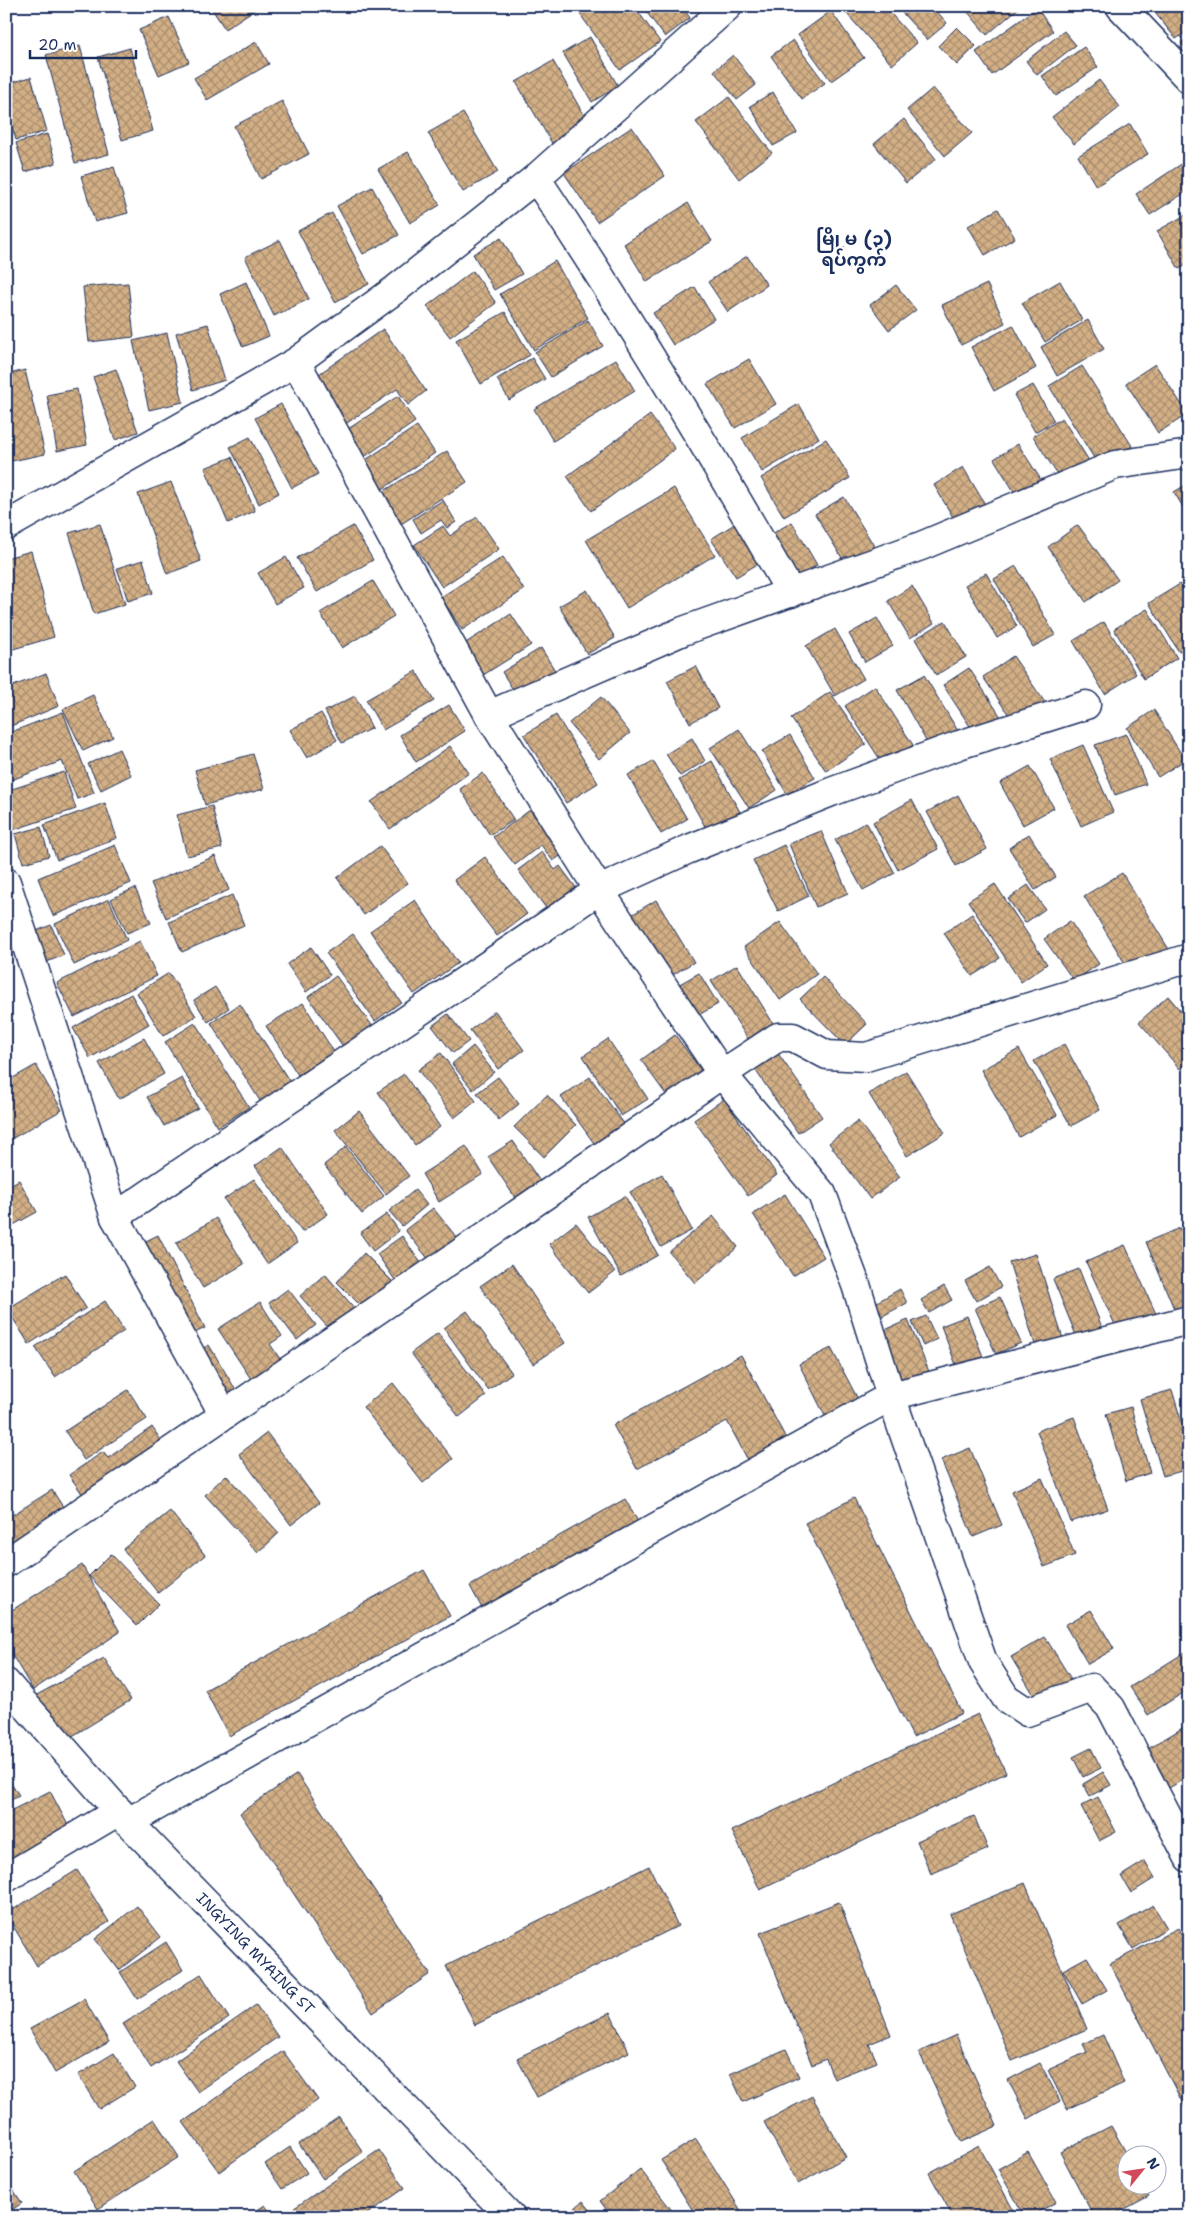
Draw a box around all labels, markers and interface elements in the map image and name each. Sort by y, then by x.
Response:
scale bar [30,28,136,60]
text: 20 m [38,35,77,55]
district label: မြို့မ (၃) ရပ်ကွက် [816,227,892,274]
street label: INGYING MYAING ST [192,1888,319,2018]
north arrow [1118,2146,1168,2196]
text: N [1143,2154,1164,2173]

